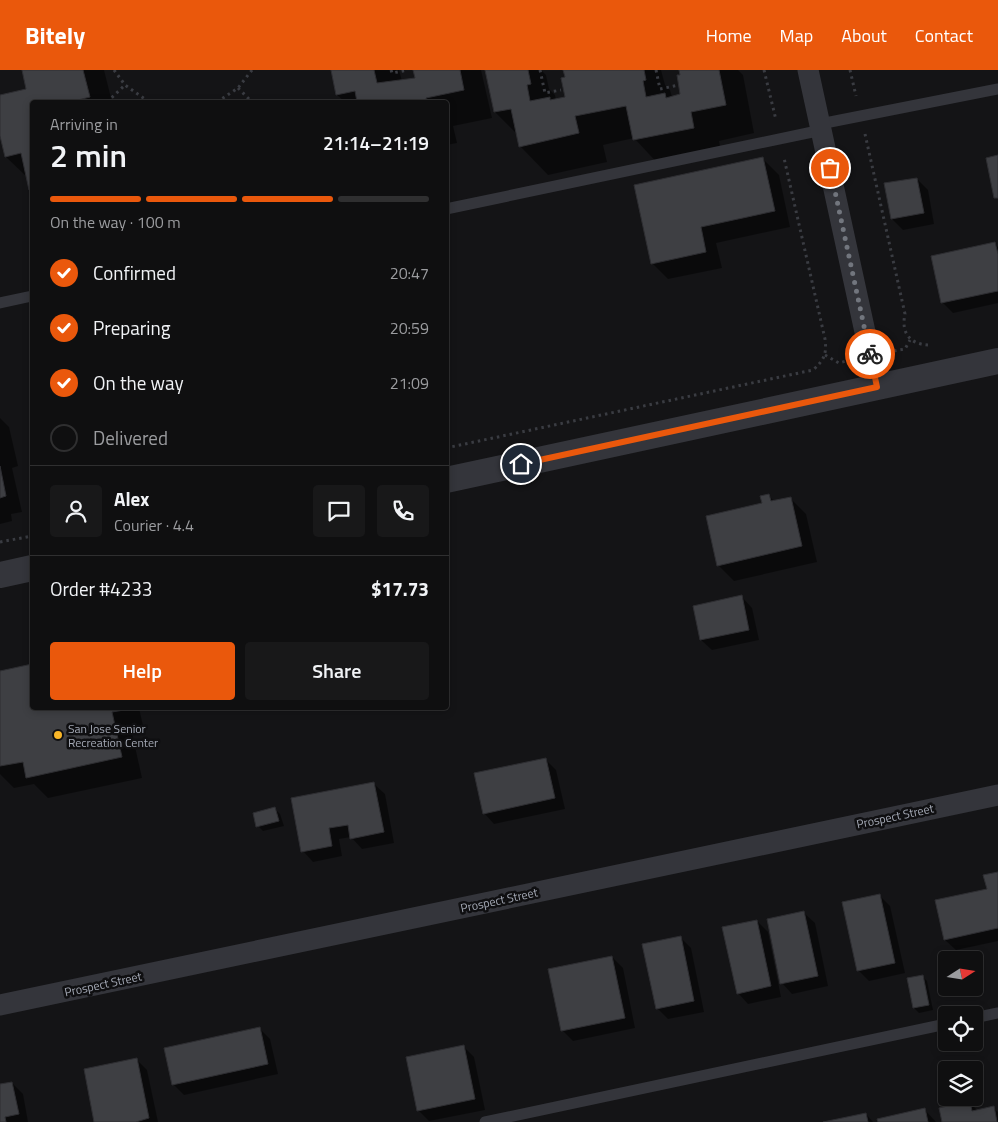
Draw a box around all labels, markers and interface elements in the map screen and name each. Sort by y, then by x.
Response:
text: Bitely [25,17,85,53]
text: Home [706,22,752,49]
text: Map [780,22,813,49]
text: About [841,22,887,49]
text: Contact [915,22,973,49]
text: Arriving in [50,112,118,136]
text: 21:14–21:19 [323,128,429,157]
text: 2 min [50,131,127,179]
pin [809,147,851,189]
icon: bag [816,154,844,182]
text: On the way · 100 m [50,210,181,234]
text: Confirmed [93,258,176,287]
icon: check [50,259,78,287]
text: 20:47 [390,261,429,285]
text: Preparing [93,313,170,342]
icon: check [50,314,78,342]
text: 20:59 [390,316,429,340]
courier [845,329,895,379]
icon: bike [856,340,884,368]
text: On the way [93,368,184,397]
icon: check [50,369,78,397]
text: 21:09 [390,371,429,395]
text: Delivered [93,423,168,452]
pin [500,443,542,485]
icon: home [507,450,535,478]
text: Alex [114,484,149,513]
button: person [50,485,102,537]
button: chat [313,485,365,537]
button: phone [377,485,429,537]
text: Courier · 4.4 [114,513,194,537]
text: Order #4233 [50,574,152,603]
text: $17.73 [371,574,429,603]
button: Help [50,642,235,700]
button: Share [245,642,429,700]
place label: San Jose Senior Recreation Center [68,719,158,752]
marker: San Jose Senior Recreation Center [52,729,64,741]
street label: Prospect Street [855,798,936,833]
street label: Prospect Street [459,882,540,917]
north arrow [938,951,982,996]
map controls [938,951,983,1106]
street label: Prospect Street [63,966,144,1001]
button: locate [938,1006,983,1051]
button: layers [938,1061,983,1106]

